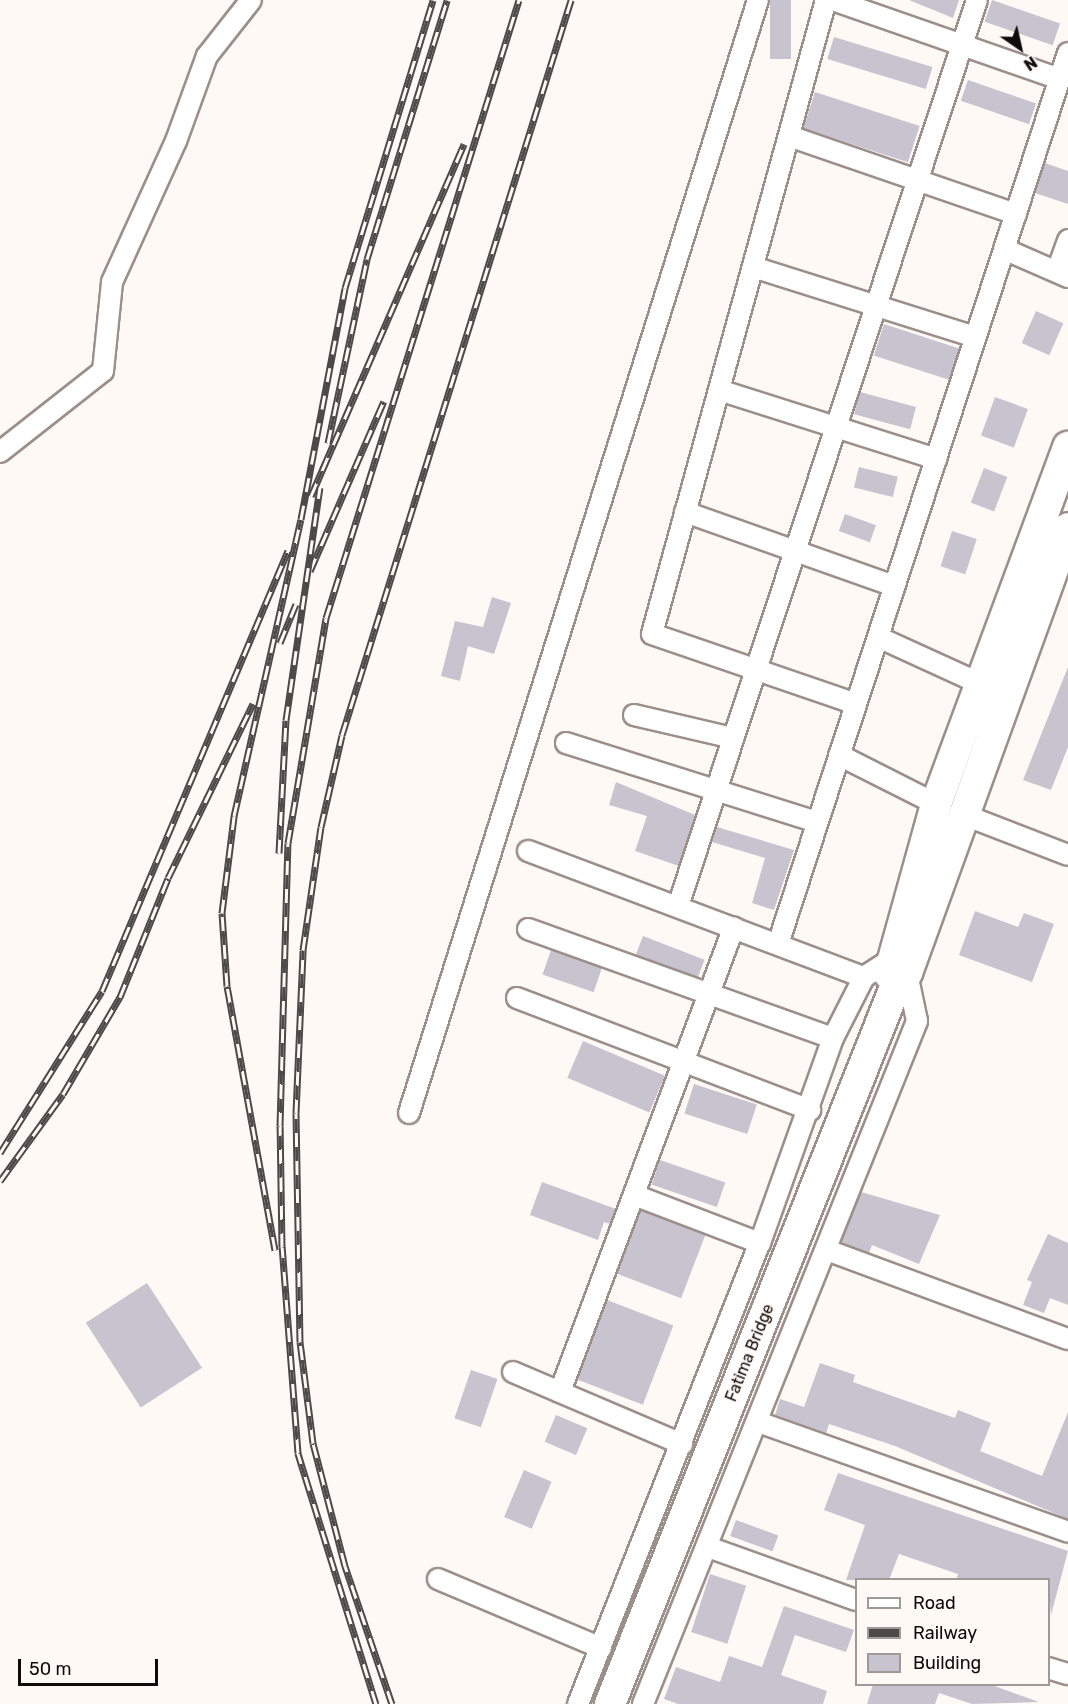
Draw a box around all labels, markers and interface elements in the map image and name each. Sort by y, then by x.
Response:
north arrow [990,18,1050,78]
text: N [1020,52,1040,74]
street label: Fatima Bridge [722,1301,778,1405]
legend [855,1578,1050,1686]
text: Road [913,1592,956,1614]
text: Railway [913,1622,977,1644]
scale bar [21,1647,160,1685]
text: Building [913,1652,981,1674]
text: 50 m [29,1658,72,1680]

